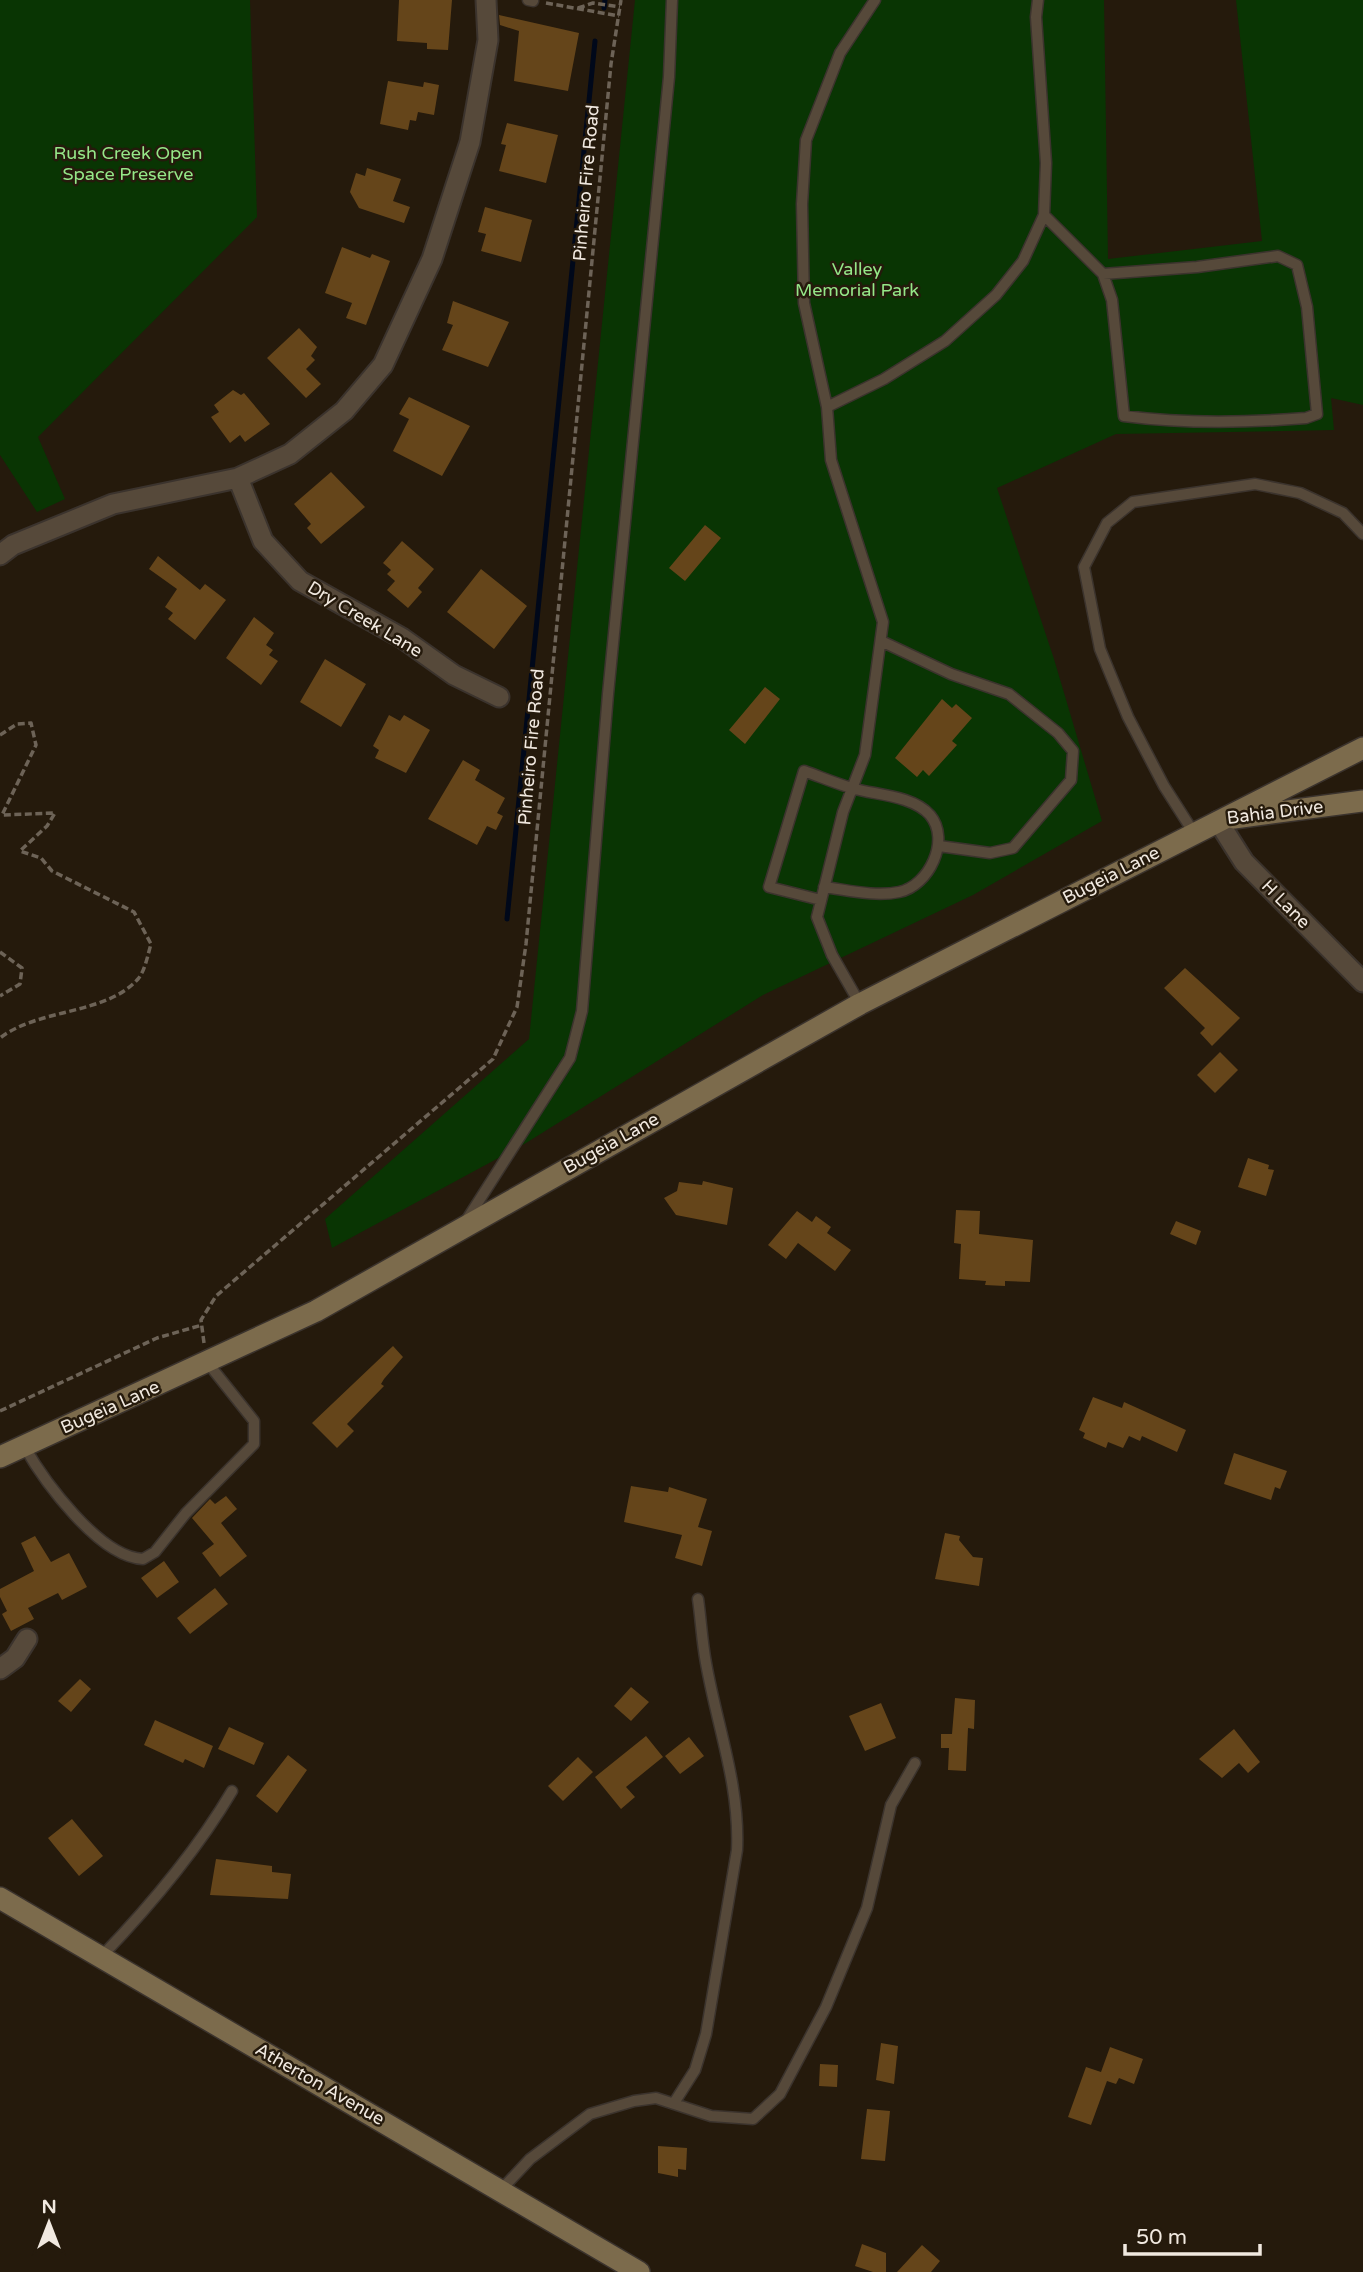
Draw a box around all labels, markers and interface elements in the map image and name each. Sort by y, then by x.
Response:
street label: Pinheiro Fire Road [568,104,604,262]
park label: Rush Creek Open Space Preserve [54,142,202,185]
park label: Valley Memorial Park [795,258,919,301]
street label: Dry Creek Lane [304,576,426,662]
street label: Pinheiro Fire Road [513,668,549,826]
street label: Bahia Drive [1225,795,1325,829]
street label: Bugeia Lane [1059,841,1163,909]
street label: H Lane [1257,875,1315,933]
street label: Bugeia Lane [559,1108,663,1178]
street label: Bugeia Lane [57,1375,163,1439]
street label: Atherton Avenue [251,2038,389,2130]
north arrow [14,2188,84,2258]
text: N [41,2196,57,2218]
scale bar [1125,2212,1260,2256]
text: 50 m [1136,2225,1187,2250]

